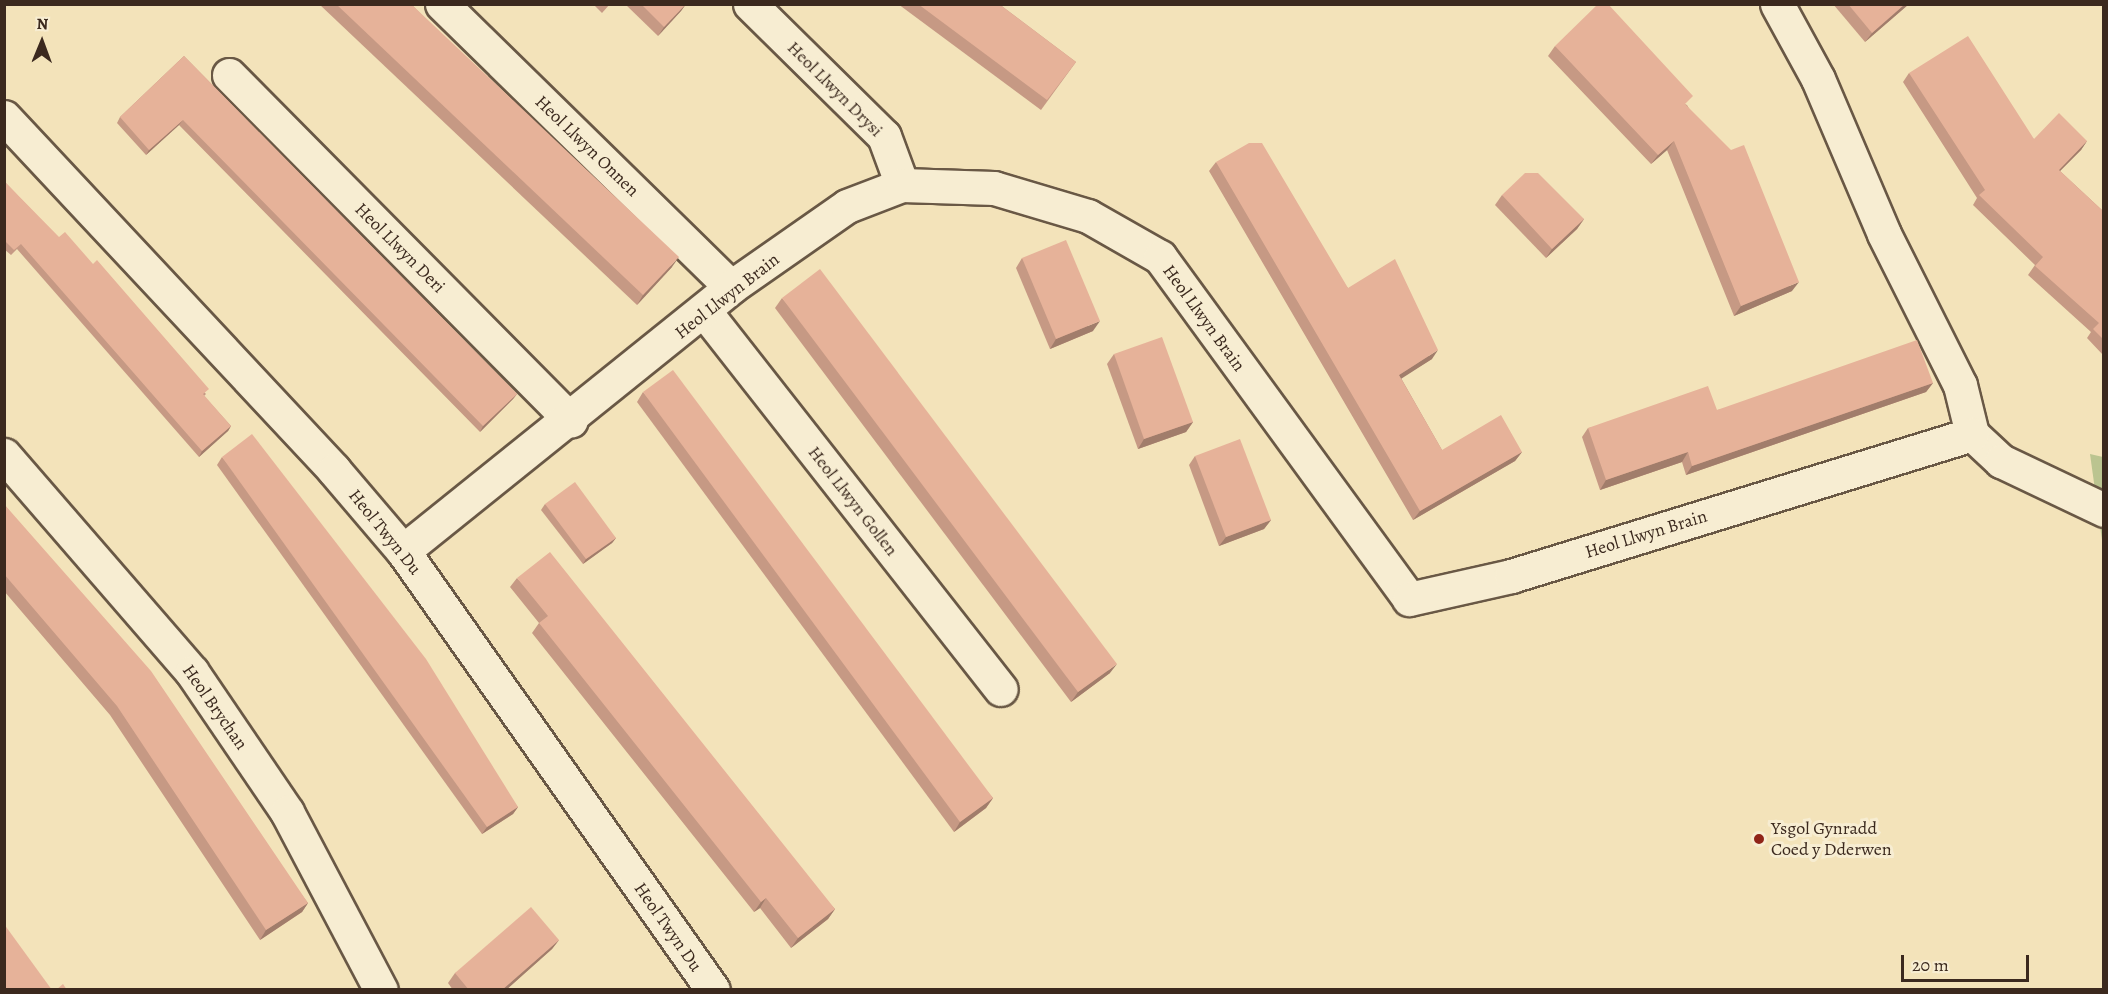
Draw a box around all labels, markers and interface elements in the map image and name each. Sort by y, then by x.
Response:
north arrow [12,12,72,72]
text: N [36,13,48,35]
street label: Heol Llwyn Drysi [783,37,887,141]
street label: Heol Llwyn Onnen [531,91,643,201]
street label: Heol Llwyn Deri [350,198,450,298]
street label: Heol Llwyn Brain [671,249,783,343]
street label: Heol Llwyn Brain [1158,260,1250,376]
street label: Heol Llwyn Gollen [803,442,903,560]
street label: Heol Twyn Du [344,485,426,579]
street label: Heol Llwyn Brain [1582,505,1710,563]
street label: Heol Brychan [178,660,252,754]
place label: Ysgol Gynradd Coed y Dderwen [1771,818,1892,860]
marker: Ysgol Gynradd Coed y Dderwen [1752,832,1766,846]
street label: Heol Twyn Du [629,878,707,976]
scale bar [1904,943,2032,981]
text: 20 m [1912,953,1949,977]

